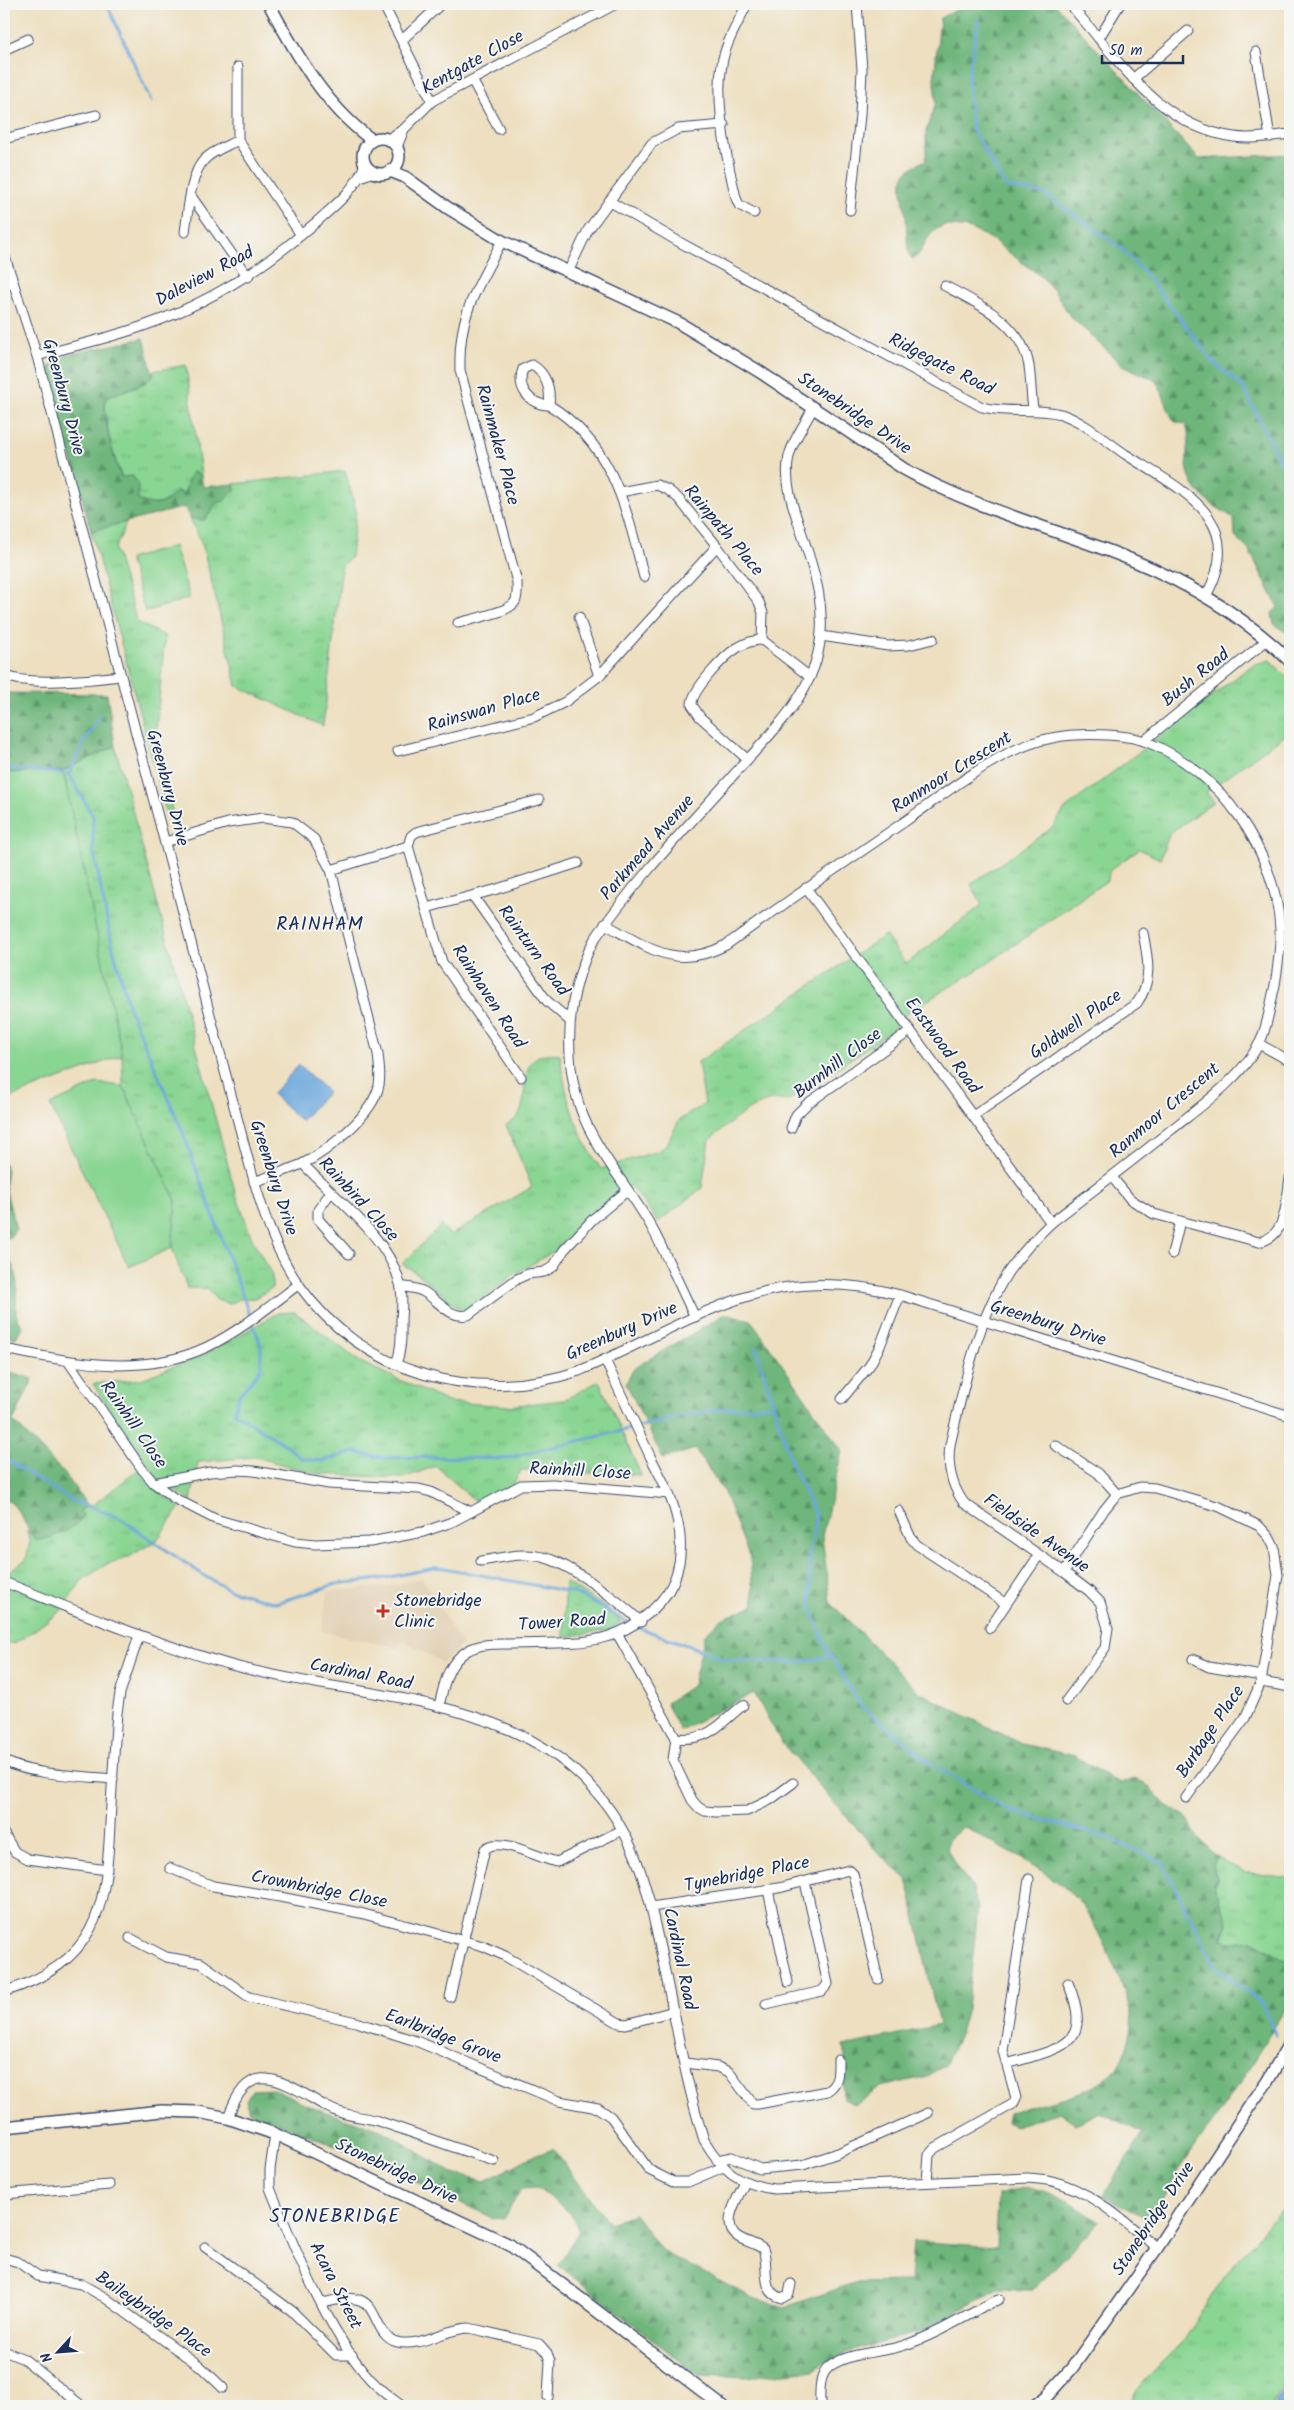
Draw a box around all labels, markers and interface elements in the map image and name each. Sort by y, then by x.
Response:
street label: Kentgate Close [416,23,530,103]
scale bar [1102,32,1183,64]
text: 50 m [1109,39,1143,63]
street label: Daleview Road [151,238,260,315]
street label: Ridgegate Road [883,326,1000,405]
street label: Greenbury Drive [33,335,93,459]
street label: Stonebridge Drive [791,365,917,463]
street label: Rainmaker Place [467,381,527,509]
street label: Rainpath Place [676,479,770,583]
street label: Bush Road [1155,641,1237,715]
street label: Rainswan Place [424,681,544,741]
street label: Ranmoor Crescent [886,724,1019,822]
street label: Greenbury Drive [137,726,197,850]
street label: Parkmead Avenue [594,788,702,908]
street label: Rainturn Road [490,899,577,1004]
district label: RAINHAM [276,910,364,940]
street label: Rainhaven Road [443,939,533,1056]
street label: Goldwell Place [1024,982,1128,1068]
street label: Eastwood Road [897,991,988,1102]
street label: Burnhill Close [787,1021,889,1107]
street label: Ranmoor Crescent [1103,1055,1228,1166]
street label: Greenbury Drive [241,1116,305,1240]
street label: Rainbird Close [311,1151,405,1249]
street label: Greenbury Drive [986,1293,1110,1355]
street label: Greenbury Drive [561,1294,683,1370]
street label: Rainhill Close [92,1375,174,1475]
street label: Rainhill Close [528,1455,632,1489]
street label: Fieldside Avenue [977,1486,1095,1582]
place label: Stonebridge Clinic [394,1587,482,1637]
marker: Stonebridge Clinic [376,1604,390,1618]
street label: Tower Road [517,1605,608,1641]
street label: Cardinal Road [307,1651,416,1699]
street label: Burbage Place [1169,1680,1253,1784]
street label: Tynebridge Place [682,1849,812,1901]
street label: Crownbridge Close [248,1863,390,1917]
street label: Cardinal Road [654,1905,704,2014]
street label: Earlbridge Grove [381,2001,505,2073]
street label: Stonebridge Drive [330,2131,462,2213]
street label: Stonebridge Drive [1105,2156,1203,2282]
district label: STONEBRIDGE [270,2202,400,2232]
street label: Acara Street [301,2237,370,2336]
street label: Baileybridge Place [89,2264,217,2366]
north arrow [32,2328,82,2378]
text: N [35,2348,59,2366]

